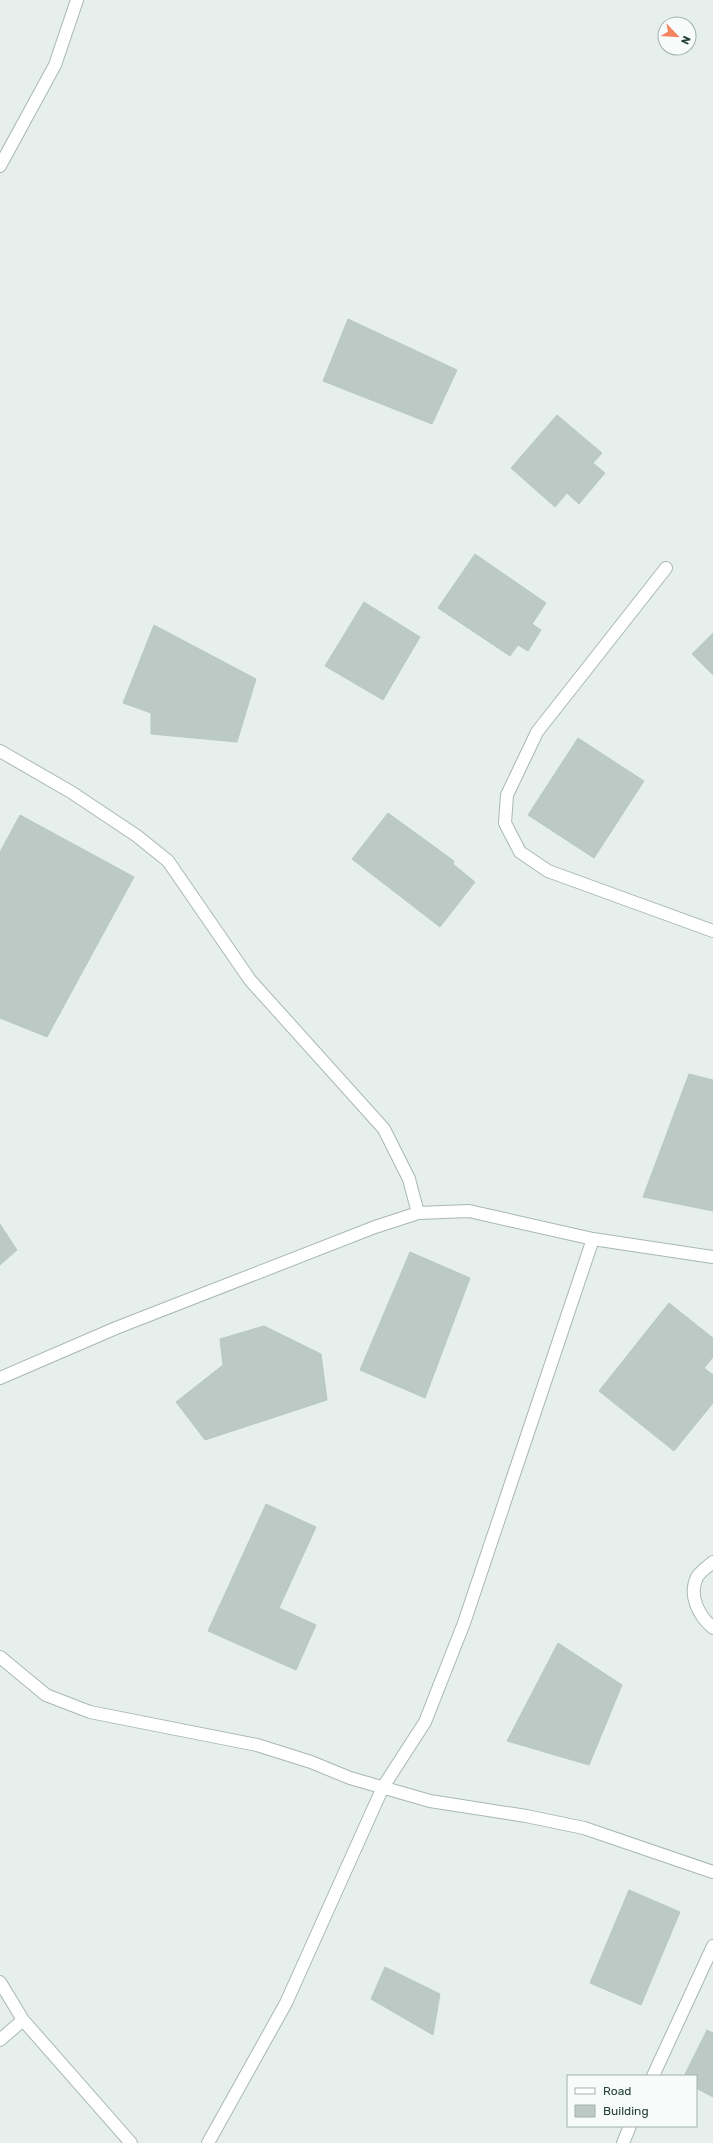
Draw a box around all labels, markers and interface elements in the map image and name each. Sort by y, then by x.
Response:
north arrow [657,16,697,56]
text: N [678,34,693,46]
legend [567,2075,697,2127]
text: Road [603,2084,631,2098]
text: Building [603,2104,649,2118]

